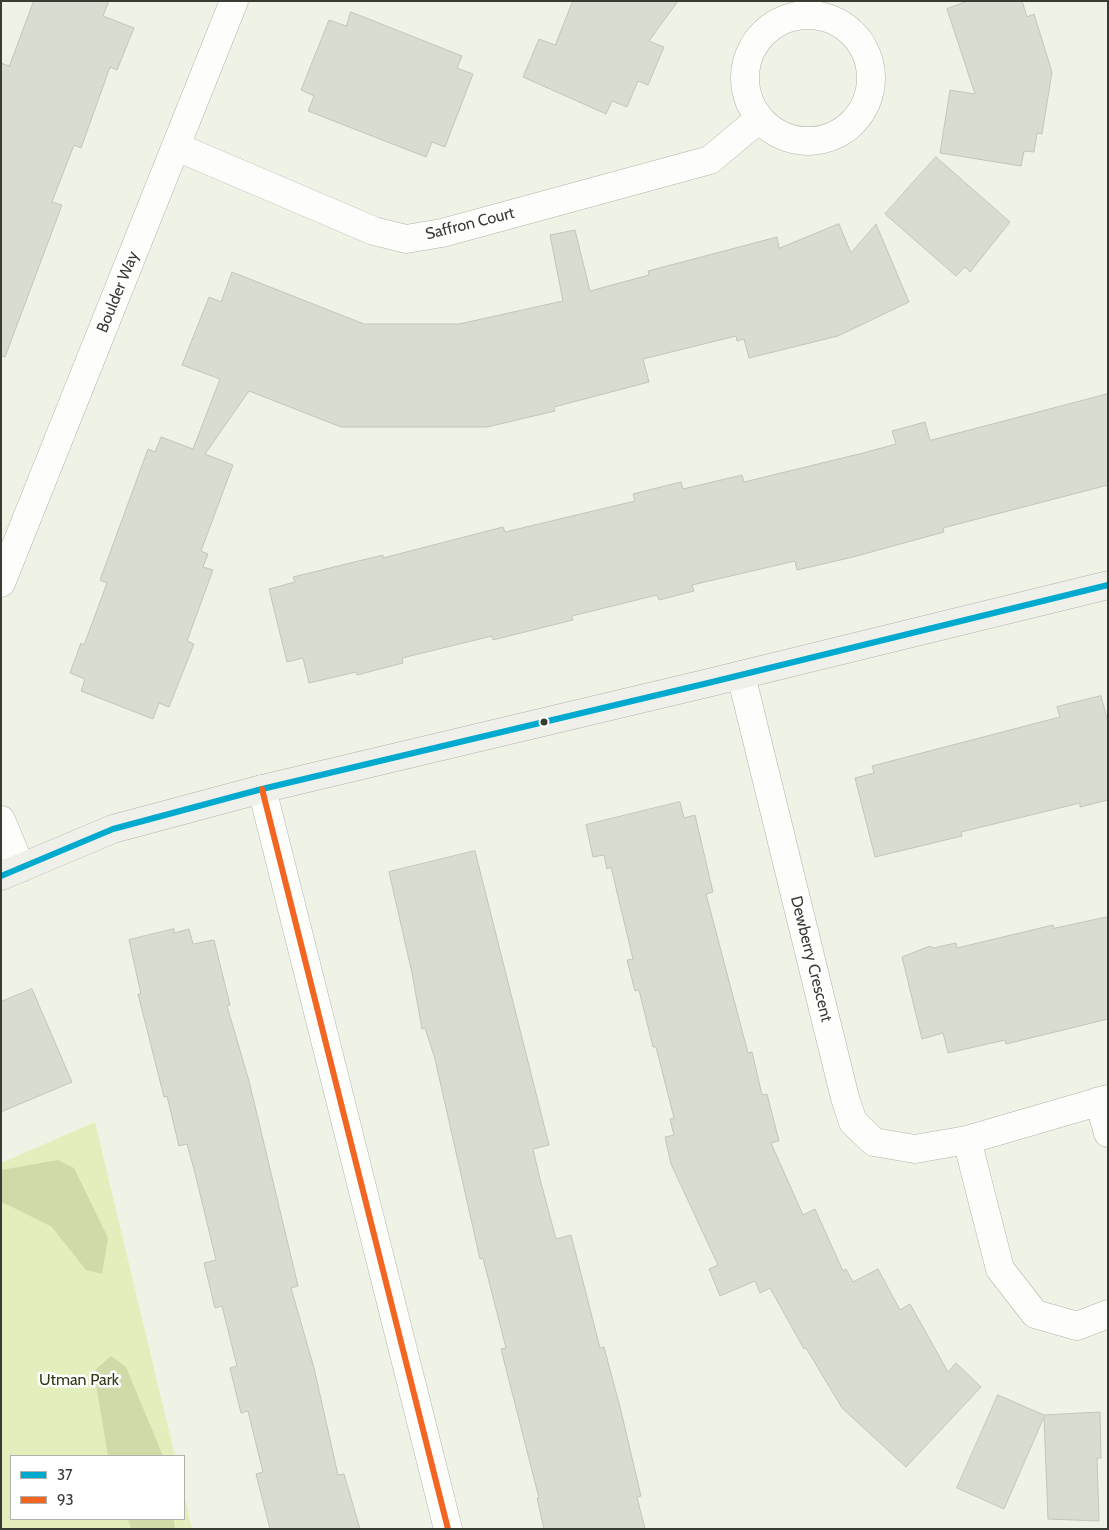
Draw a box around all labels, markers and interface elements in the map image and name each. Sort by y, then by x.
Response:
street label: Saffron Court [424,204,516,244]
street label: Boulder Way [93,248,143,336]
unlabelled marker [539,717,549,727]
street label: Dewberry Crescent [786,894,836,1024]
park label: Utman Park [39,1370,119,1390]
legend [10,1455,185,1520]
text: 37 [57,1466,73,1484]
text: 93 [57,1491,74,1509]

